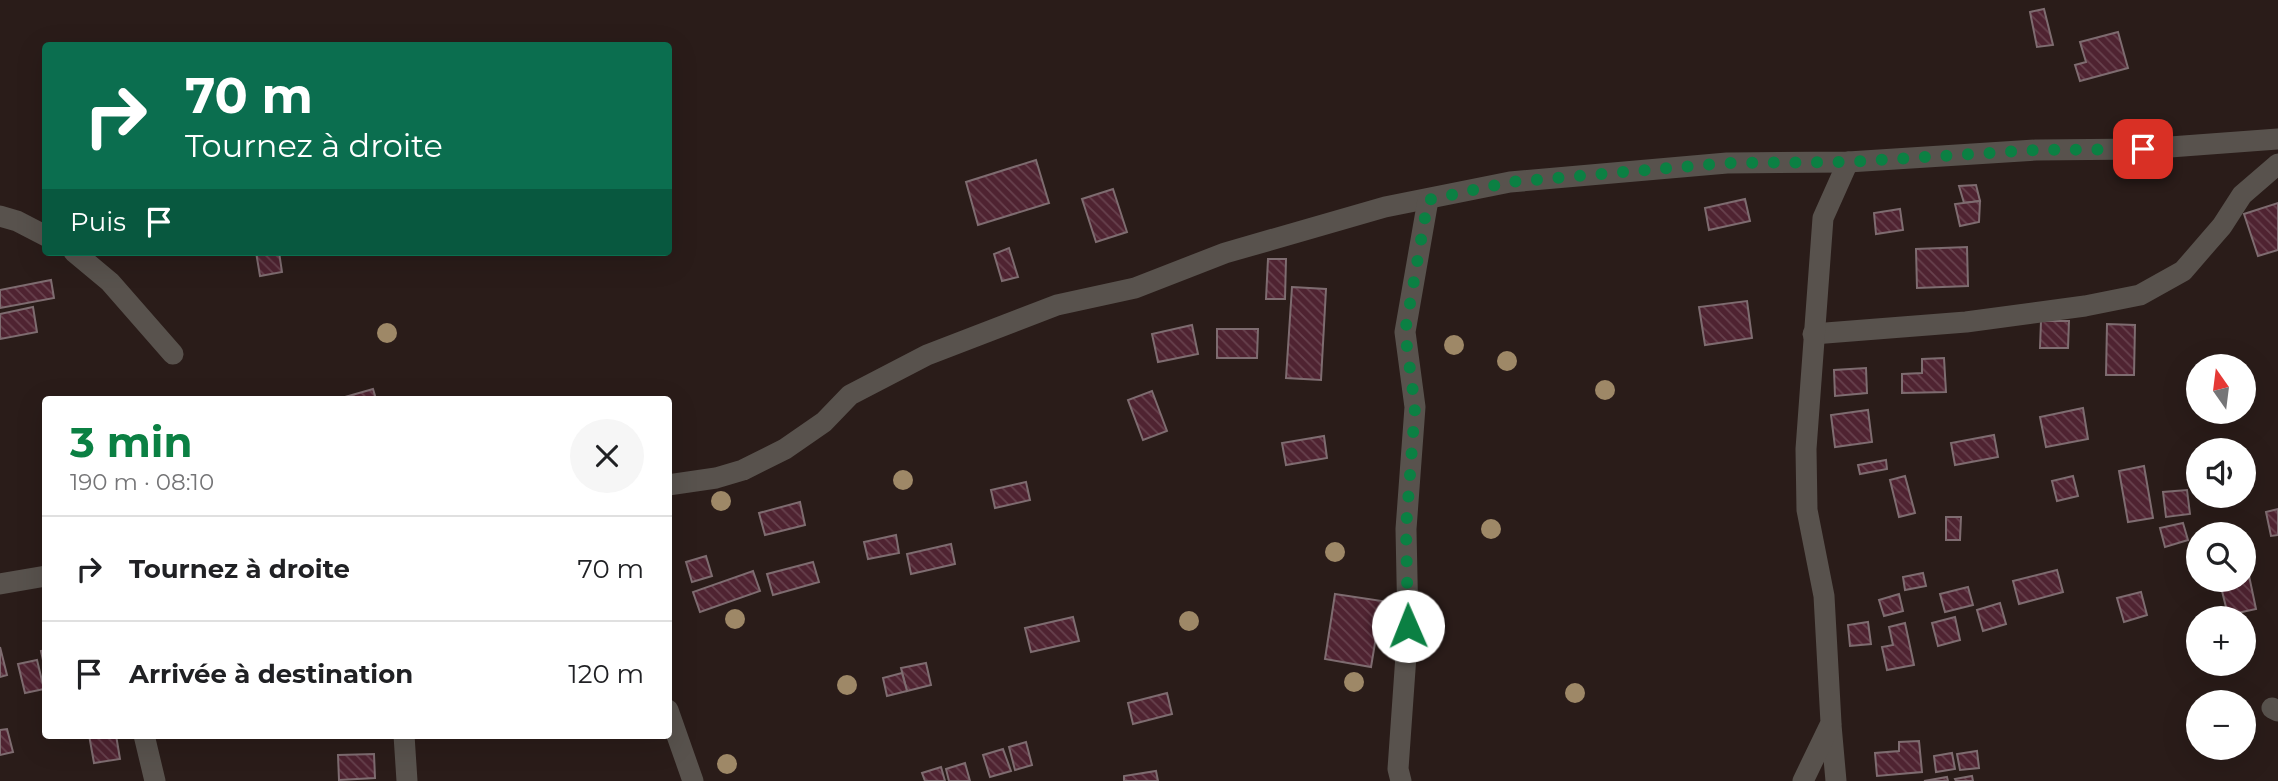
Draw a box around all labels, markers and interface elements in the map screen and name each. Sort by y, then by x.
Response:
text: 70 m [185,66,313,125]
icon: right [70,70,161,161]
pin [2113,119,2173,179]
text: Tournez à droite [185,126,443,165]
icon: arrive [2124,130,2162,168]
icon: arrive [140,203,178,241]
text: Puis [70,206,126,238]
north arrow [2186,354,2256,424]
map controls [2186,354,2256,760]
text: 3 min [70,416,192,468]
button: close [570,419,644,493]
button: sound [2186,438,2256,508]
text: 190 m · 08:10 [70,468,214,496]
button: search [2186,522,2256,592]
icon: right [70,550,108,588]
text: Tournez à droite [129,553,350,585]
text: 70 m [578,553,644,585]
position arrow [1371,589,1445,663]
button: + [2186,606,2256,676]
icon: arrive [70,655,108,693]
text: Arrivée à destination [129,658,413,690]
text: 120 m [568,658,644,690]
button: − [2186,690,2256,760]

